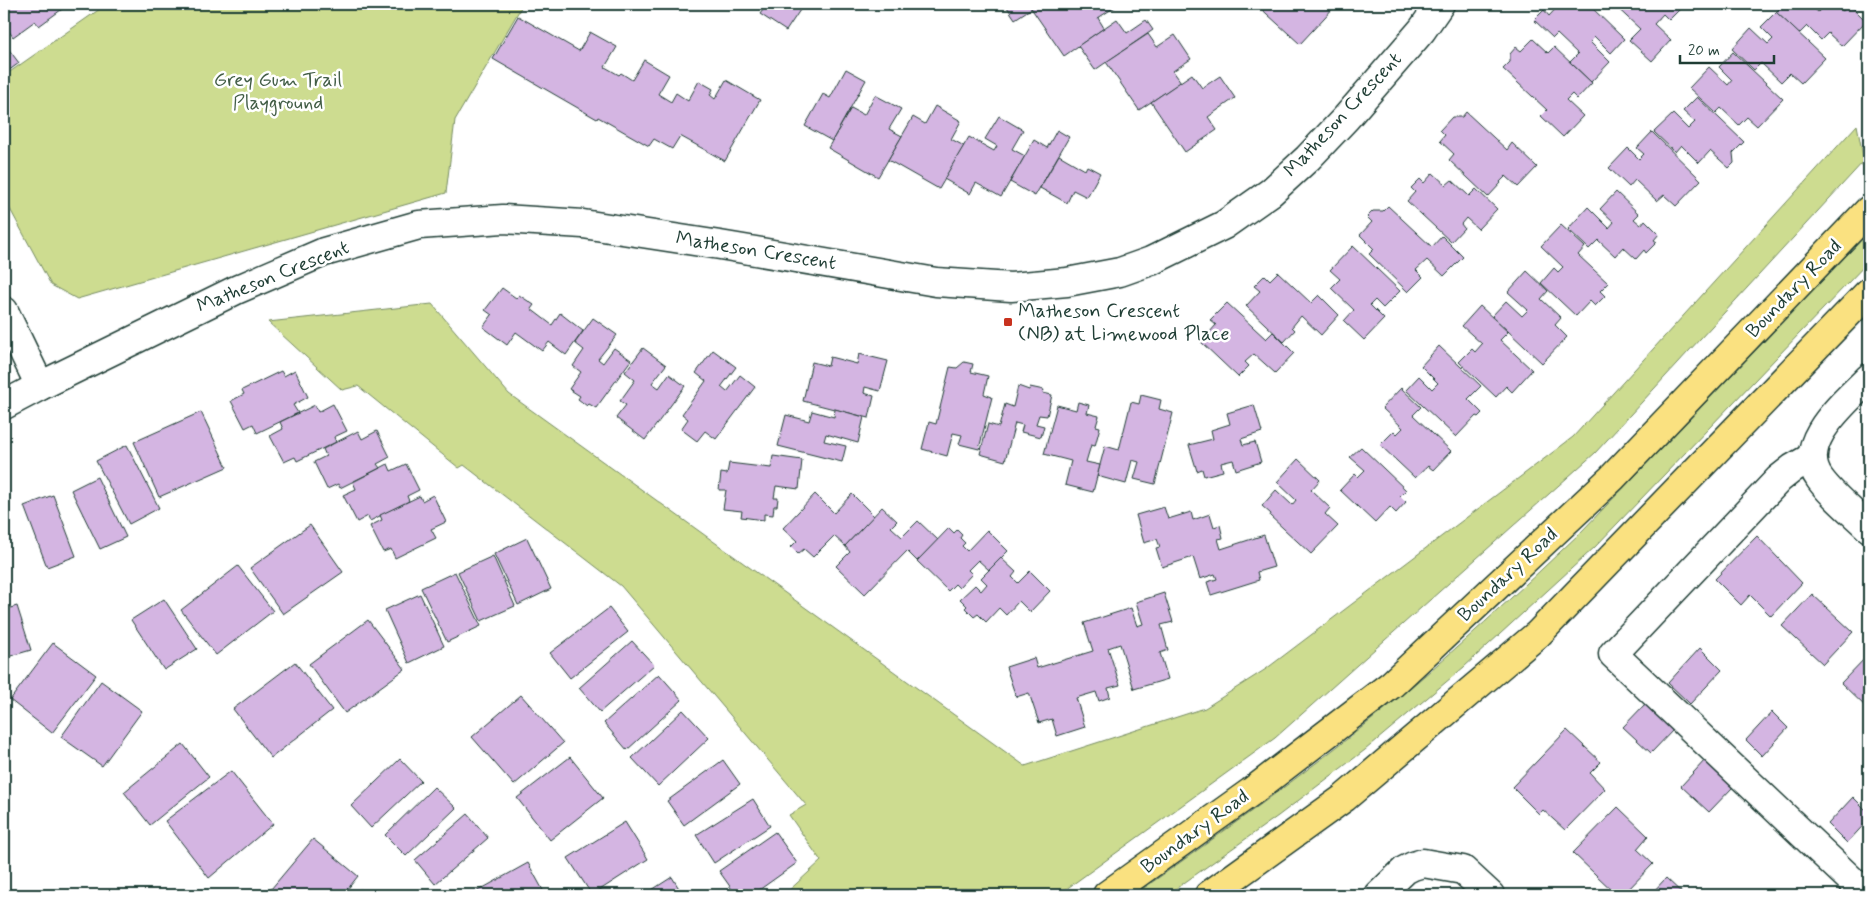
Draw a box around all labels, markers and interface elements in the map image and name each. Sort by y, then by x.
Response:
scale bar [1680,32,1774,64]
text: 20 m [1688,41,1720,61]
street label: Matheson Crescent [1278,47,1408,183]
park label: Grey Gum Trail Playground [214,67,342,117]
street label: Matheson Crescent [674,225,838,277]
street label: Matheson Crescent [193,234,353,320]
street label: Boundary Road [1740,234,1848,344]
place label: Matheson Crescent (NB) at Limewood Place [1018,298,1229,348]
marker: Matheson Crescent (NB) at Limewood Place [1002,316,1014,328]
street label: Boundary Road [1452,522,1564,628]
street label: Boundary Road [1135,784,1255,880]

